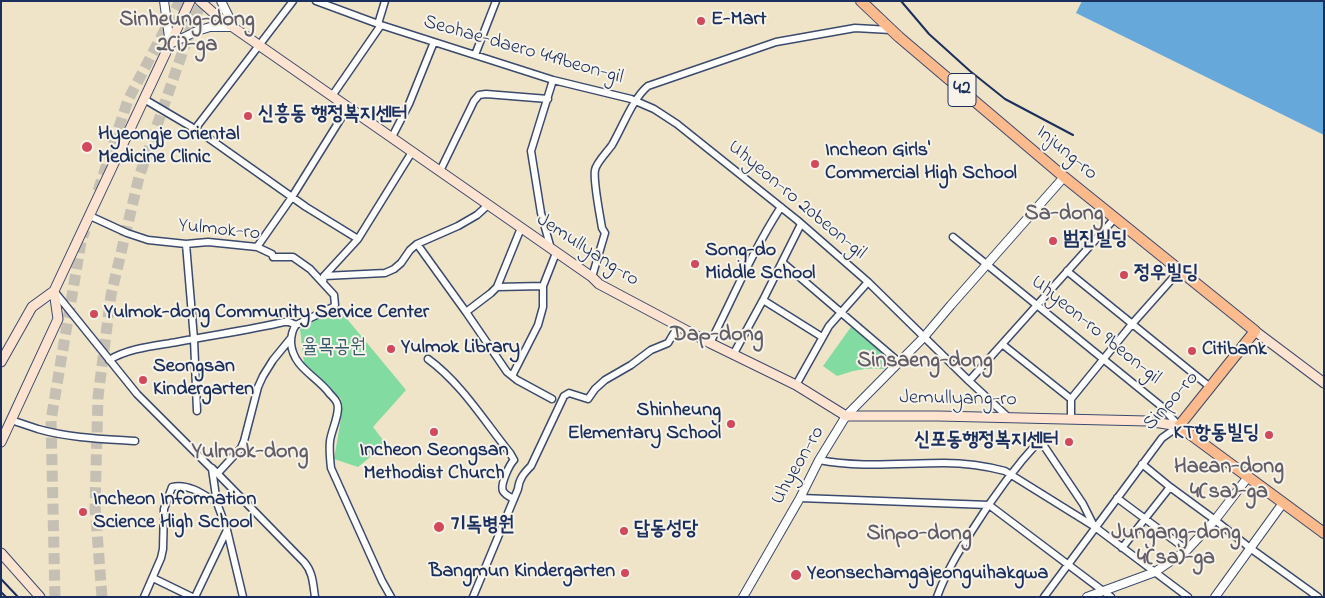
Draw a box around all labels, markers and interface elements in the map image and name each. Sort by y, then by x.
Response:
district label: Sinheung-dong 2(i)-ga [119,8,255,59]
place label: E-Mart [711,9,766,33]
street label: Seohae-daero 449beon-gil [420,11,626,91]
marker: E-Mart [695,15,707,27]
road number: 42 [948,74,976,106]
place label: 신흥동 행정복지센터 [258,104,408,128]
marker: 신흥동 행정복지센터 [242,110,254,122]
street label: Injung-ro [1030,121,1102,187]
place label: Hyeongje Oriental Medicine Clinic [98,124,240,171]
street label: Uhyeon-ro 20beon-gil [722,136,870,266]
marker: Hyeongje Oriental Medicine Clinic [80,140,94,154]
place label: Incheon Girls' Commercial High School [825,140,1017,187]
marker: Incheon Girls' Commercial High School [809,158,821,170]
district label: Sa-dong [1025,202,1103,228]
street label: Jemullyang-ro [531,209,643,293]
street label: Yulmok-ro [177,215,261,247]
place label: 범진빌딩 [1063,229,1127,253]
marker: 범진빌딩 [1047,235,1059,247]
place label: Song-do Middle School [705,240,815,287]
marker: Song-do Middle School [689,258,701,270]
place label: 정우빌딩 [1134,263,1198,287]
marker: 정우빌딩 [1118,269,1130,281]
street label: Uhyeon-ro 9beon-gil [1025,271,1165,391]
place label: Yulmok-dong Community Service Center [104,302,429,326]
marker: Yulmok-dong Community Service Center [88,308,100,320]
district label: Dap-dong [671,323,763,349]
park label: 율목공원 [302,337,366,361]
place label: Yulmok Library [401,337,520,361]
place label: Citibank [1202,339,1267,363]
marker: Yulmok Library [385,343,397,355]
marker: Citibank [1186,345,1198,357]
district label: Sinsaeng-dong [857,349,993,375]
place label: Seongsan Kindergarten [153,356,254,403]
street label: Sinpo-ro [1139,367,1205,437]
marker: Seongsan Kindergarten [137,374,149,386]
street label: Jemullyang-ro [899,387,1017,413]
place label: Shinheung Elementary School [568,400,721,447]
marker: Shinheung Elementary School [725,418,737,430]
street label: Uhyeon-ro [767,423,831,509]
place label: KT항동빌딩 [1173,423,1259,447]
marker: Incheon Seongsan Methodist Church [428,426,440,438]
marker: KT항동빌딩 [1263,429,1275,441]
place label: 신포동행정복지센터 [914,430,1059,454]
marker: 신포동행정복지센터 [1063,436,1075,448]
district label: Yulmok-dong [192,440,308,466]
place label: Incheon Seongsan Methodist Church [359,440,509,487]
district label: Haean-dong 4(sa)-ga [1174,455,1284,506]
place label: Incheon Information Science High School [93,489,256,536]
marker: Incheon Information Science High School [77,506,89,518]
place label: 기독병원 [450,515,514,539]
place label: 답동성당 [634,519,698,543]
marker: 기독병원 [432,520,446,534]
district label: Jungang-dong 4(sa)-ga [1111,521,1241,572]
district label: Sinpo-dong [866,522,972,548]
marker: 답동성당 [618,525,630,537]
place label: Bangmun Kindergarten [429,561,615,585]
place label: Yeonsechamgajeonguihakgwa [807,563,1048,587]
marker: Bangmun Kindergarten [619,567,631,579]
marker: Yeonsechamgajeonguihakgwa [789,568,803,582]

